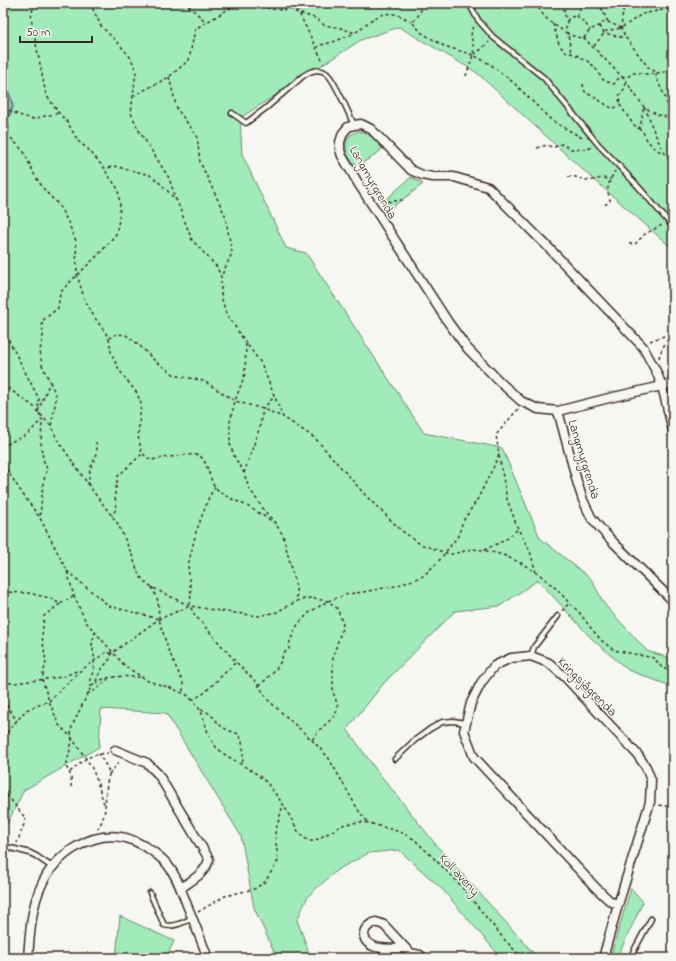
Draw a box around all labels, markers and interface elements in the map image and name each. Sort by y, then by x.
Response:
scale bar [20,18,92,44]
text: 50 m [26,24,50,42]
street label: Langmyrgrenda [343,143,401,223]
street label: Langmyrgrenda [562,418,605,502]
street label: Kringsjågrenda [552,653,621,722]
street label: Koll aveny [433,849,484,901]

